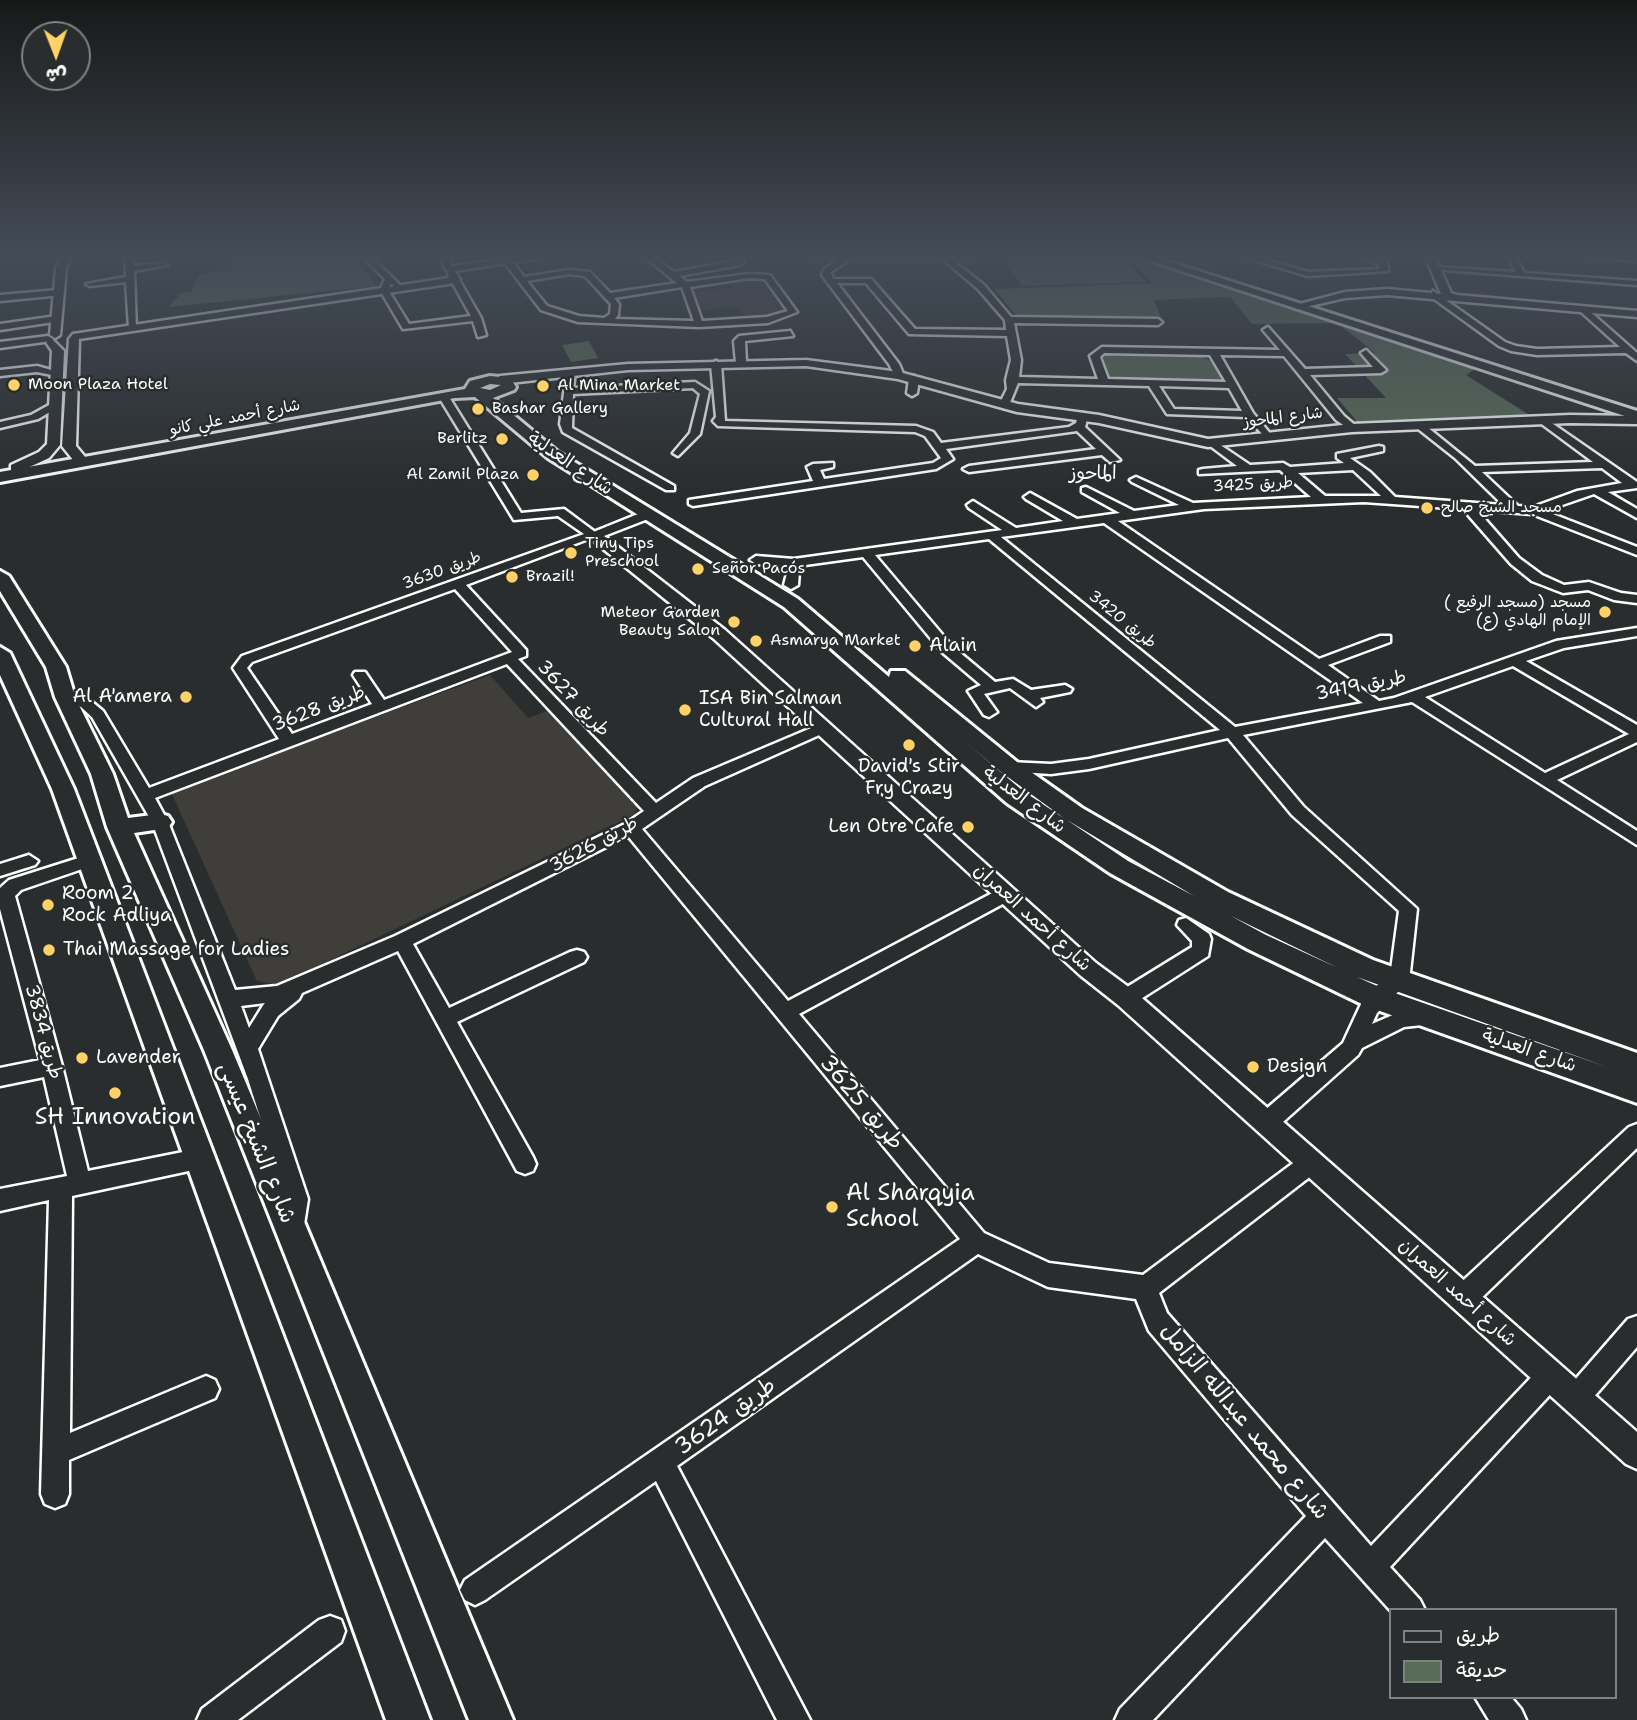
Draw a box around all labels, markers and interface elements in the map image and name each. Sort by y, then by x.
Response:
north arrow [21,21,91,91]
text: ش [46,63,67,88]
place label: Moon Plaza Hotel [28,375,168,395]
place label: Al Mina Market [557,376,680,396]
marker: Moon Plaza Hotel [6,377,22,393]
marker: Al Mina Market [535,378,551,394]
street label: شارع أحمد علي كانو [168,396,302,440]
place label: Bashar Gallery [492,399,608,419]
marker: Bashar Gallery [470,401,486,417]
street label: شارع الماحوز [1242,404,1324,432]
street label: شارع العدلية [523,427,617,501]
place label: Berlitz [437,429,488,449]
marker: Berlitz [494,431,510,447]
district label: الماحوز [1069,463,1117,485]
place label: Al Zamil Plaza [406,465,519,485]
marker: Al Zamil Plaza [525,467,541,483]
street label: طريق 3425 [1212,473,1294,497]
place label: مسجد الشيخ صالح [1441,498,1562,518]
marker: مسجد الشيخ صالح [1419,500,1435,516]
place label: Tiny Tips Preschool [585,534,659,572]
marker: Tiny Tips Preschool [563,545,579,561]
street label: طريق 3630 [400,548,484,594]
place label: Señor Pacós [712,559,805,579]
marker: Señor Pacós [690,561,706,577]
place label: Brazil! [526,567,575,587]
marker: Brazil! [504,569,520,585]
street label: طريق 3420 [1084,587,1160,653]
place label: ( مسجد الرفيع) مسجد الإمام الهادي (ع) [1444,593,1591,631]
place label: Meteor Garden Beauty Salon [601,603,720,641]
marker: ( مسجد الرفيع) مسجد الإمام الهادي (ع) [1597,604,1613,620]
marker: Meteor Garden Beauty Salon [726,614,742,630]
place label: Asmarya Market [770,631,901,651]
marker: Asmarya Market [748,633,764,649]
place label: Alain [929,635,977,657]
marker: Alain [907,638,923,654]
street label: طريق 3627 [532,656,614,742]
street label: طريق 3419 [1314,666,1408,706]
street label: طريق 3628 [269,681,369,737]
place label: Al A'amera [72,686,172,708]
place label: ISA Bin Salman Cultural Hall [699,688,842,732]
marker: Al A'amera [178,689,194,705]
marker: ISA Bin Salman Cultural Hall [677,702,693,718]
marker: David's Stir Fry Crazy [901,737,917,753]
place label: David's Stir Fry Crazy [858,756,960,800]
street label: شارع العدلية [978,761,1070,839]
street label: طريق 3626 [546,812,642,878]
place label: Len Otre Cafe [828,816,954,838]
marker: Len Otre Cafe [960,819,976,835]
street label: شارع أحمد العمران [968,859,1096,977]
place label: Room 2 Rock Adliya [62,883,172,927]
marker: Room 2 Rock Adliya [40,897,56,913]
place label: Thai Massage for Ladies [63,939,289,961]
marker: Thai Massage for Ladies [41,942,57,958]
street label: طريق 3834 [19,982,67,1082]
street label: شارع العدلية [1479,1024,1579,1078]
place label: Lavender [96,1047,181,1069]
marker: Lavender [74,1050,90,1066]
street label: طريق 3625 [813,1050,909,1156]
place label: Design [1267,1056,1327,1078]
street label: شارع الشيخ عيسى [211,1058,301,1228]
marker: Design [1245,1059,1261,1075]
marker: SH Innovation [107,1085,123,1101]
place label: SH Innovation [35,1104,195,1132]
place label: Al Sharqyia School [846,1180,975,1234]
marker: Al Sharqyia School [824,1199,840,1215]
street label: شارع أحمد العمران [1393,1234,1521,1352]
street label: شارع محمد عبدالله الزامل [1154,1318,1334,1526]
street label: طريق 3624 [670,1372,782,1462]
legend [1388,1608,1616,1699]
text: طريق [1456,1621,1500,1649]
text: حديقة [1456,1656,1507,1684]

